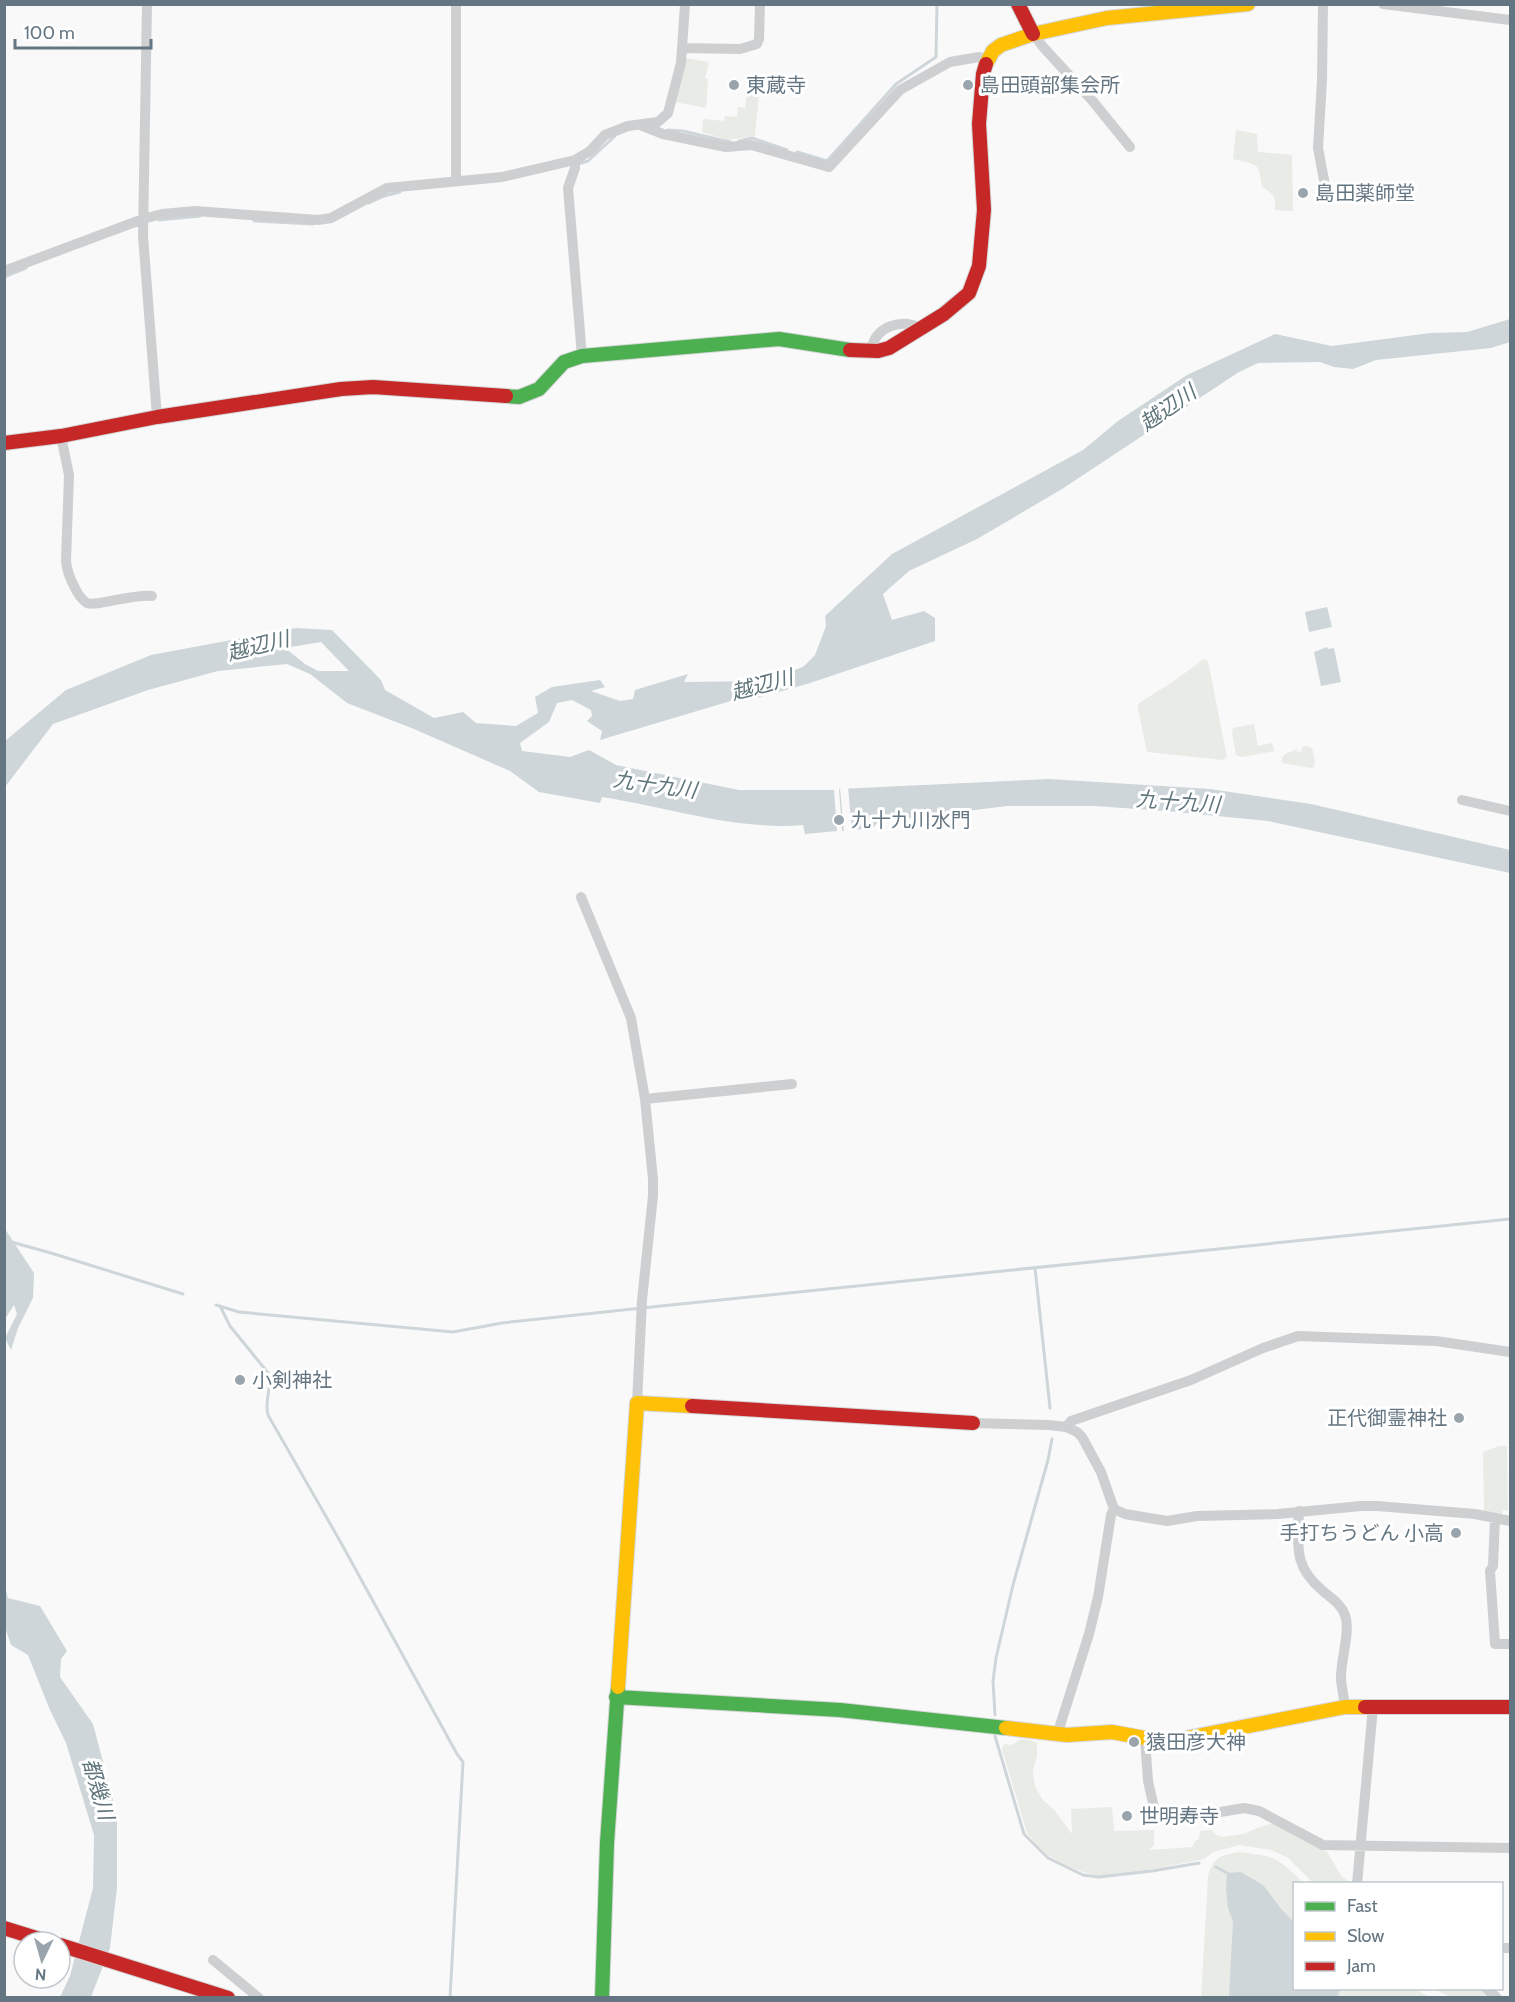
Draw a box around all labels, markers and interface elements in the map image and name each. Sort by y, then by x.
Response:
scale bar [15,12,152,50]
text: 100 m [24,22,75,44]
place label: 東蔵寺 [746,73,806,97]
place label: 島田頭部集会所 [980,73,1120,97]
marker: 東蔵寺 [727,78,741,92]
marker: 島田頭部集会所 [961,78,975,92]
place label: 島田薬師堂 [1315,181,1415,205]
marker: 島田薬師堂 [1296,186,1310,200]
water label: 越辺川 [1135,378,1202,436]
water label: 越辺川 [224,625,293,665]
water label: 越辺川 [728,664,797,705]
water label: 九十九川 [612,766,700,803]
water label: 九十九川 [1135,786,1223,817]
place label: 九十九川水門 [851,808,971,832]
marker: 九十九川水門 [832,813,846,827]
place label: 小剣神社 [252,1368,332,1392]
marker: 小剣神社 [233,1373,247,1387]
place label: 正代御霊神社 [1327,1406,1447,1430]
marker: 正代御霊神社 [1452,1411,1466,1425]
place label: 手打ちうどん 小高 [1280,1521,1444,1545]
marker: 手打ちうどん 小高 [1449,1526,1463,1540]
place label: 猿田彦大神 [1146,1730,1246,1754]
marker: 猿田彦大神 [1127,1735,1141,1749]
water label: 都幾川 [78,1755,120,1825]
place label: 世明寿寺 [1139,1804,1219,1828]
marker: 世明寿寺 [1120,1809,1134,1823]
legend [1293,1882,1503,1990]
text: Fast [1347,1895,1378,1917]
text: Slow [1347,1925,1384,1947]
north arrow [12,1930,72,1990]
text: Jam [1346,1955,1376,1977]
text: N [34,1964,47,1984]

